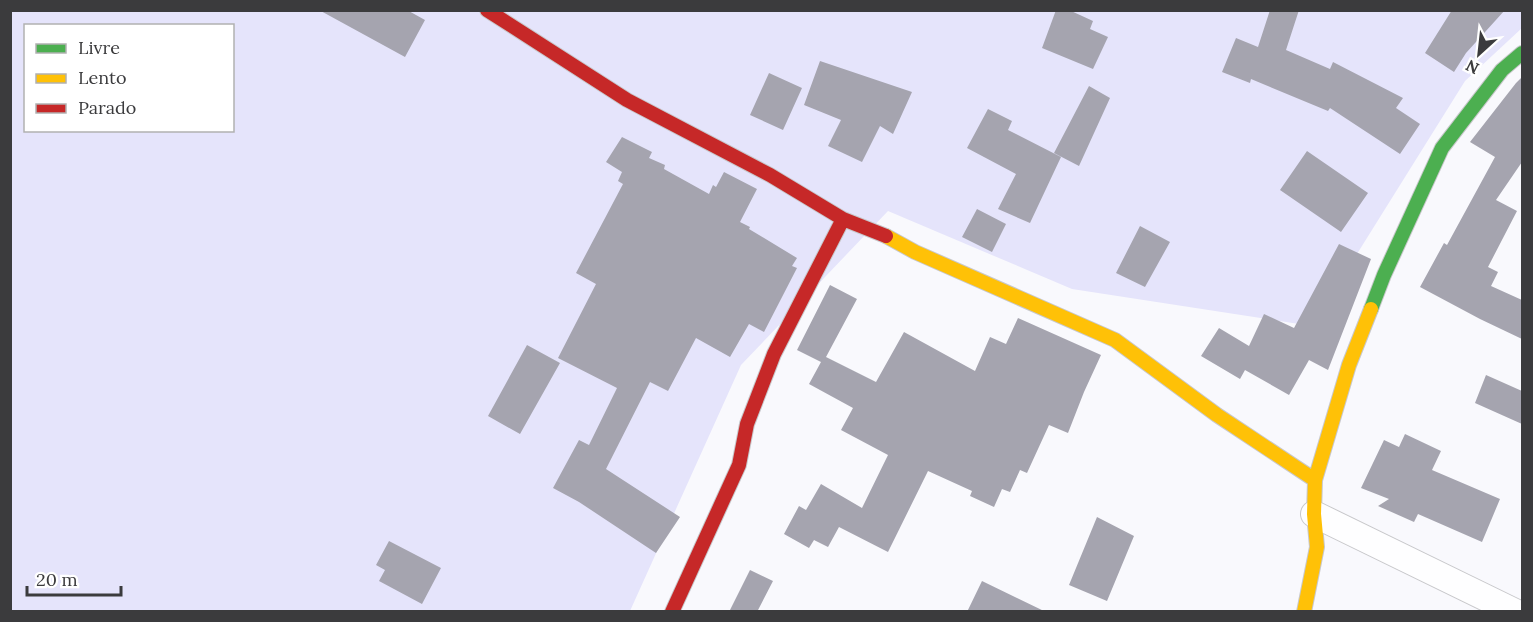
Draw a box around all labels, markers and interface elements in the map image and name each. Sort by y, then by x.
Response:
legend [24,24,234,132]
north arrow [1449,24,1509,84]
text: Livre [78,36,120,59]
text: N [1462,56,1482,79]
text: Lento [78,66,126,89]
text: Parado [78,96,136,119]
scale bar [27,559,122,597]
text: 20 m [36,568,78,591]

